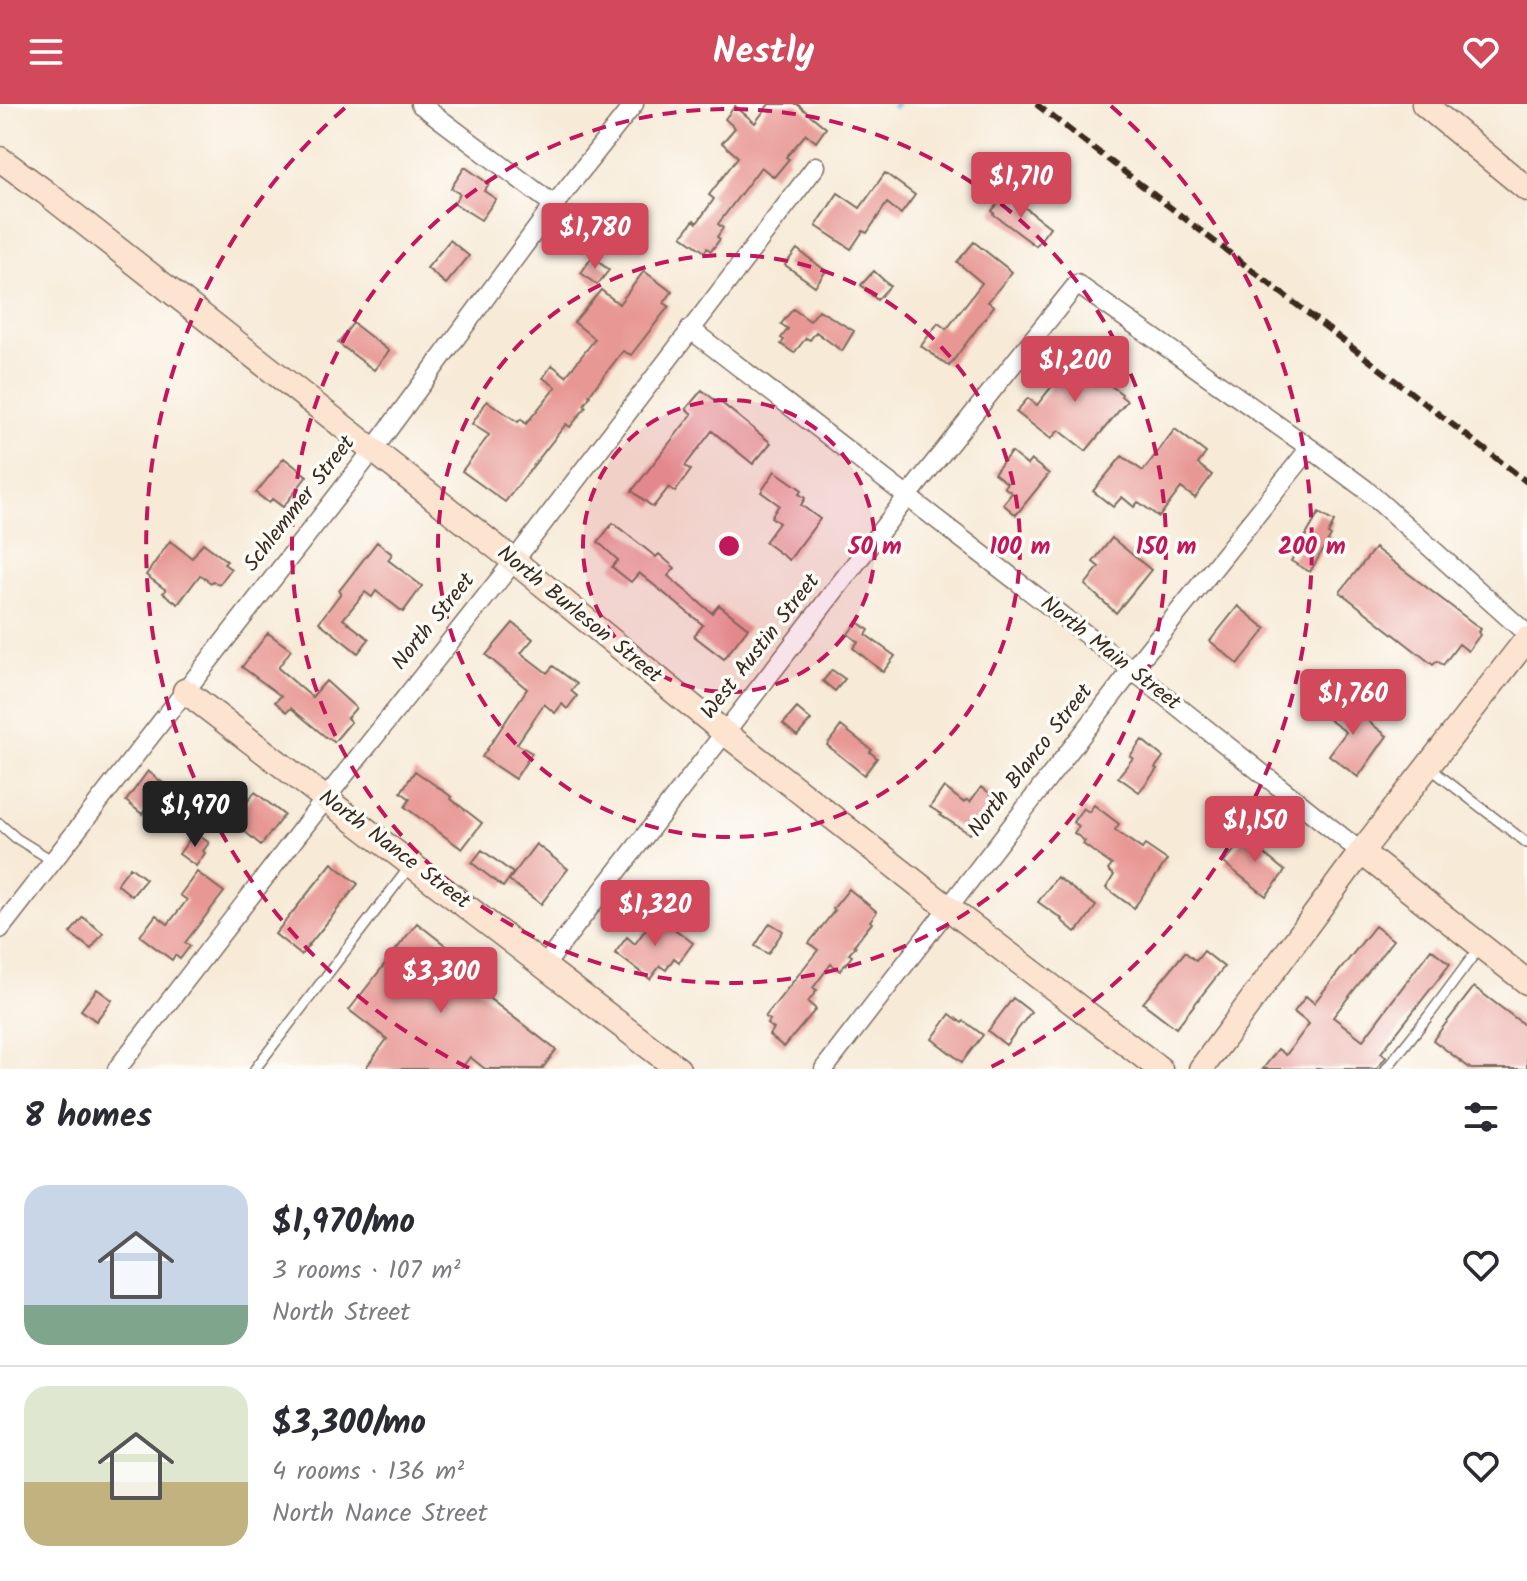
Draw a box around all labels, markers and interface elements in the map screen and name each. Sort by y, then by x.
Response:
text: Nestly [713,24,814,81]
icon: menu [24,30,68,74]
icon: heart [1459,30,1503,74]
pin: $1,710 [956,152,1086,220]
text: $1,710 [989,157,1053,199]
pin: $1,780 [530,203,660,271]
text: $1,780 [559,208,631,250]
pin: $1,200 [1010,336,1140,404]
text: $1,200 [1039,341,1111,383]
street label: Schlemmer Street [235,428,365,580]
text: 50 m [847,528,902,567]
text: 100 m [990,528,1050,567]
text: 150 m [1136,528,1196,567]
text: 200 m [1278,528,1346,567]
centre of rings [715,532,743,560]
street label: North Burleson Street [489,537,670,693]
street label: North Street [384,565,485,679]
street label: West Austin Street [693,566,830,728]
street label: North Main Street [1032,588,1188,721]
pin: $1,760 [1288,669,1418,737]
text: $1,760 [1318,674,1388,716]
street label: North Blanco Street [960,676,1103,845]
pin: $1,970 [130,781,260,849]
street label: North Nance Street [311,781,478,919]
text: $1,970 [161,786,229,828]
pin: $1,150 [1190,796,1320,864]
text: $1,150 [1223,801,1287,843]
pin: $1,320 [590,880,720,948]
text: $1,320 [619,885,691,927]
pin: $3,300 [376,947,506,1015]
text: $3,300 [402,952,480,994]
text: 8 homes [24,1090,152,1144]
icon: filters [1459,1095,1503,1139]
text: $1,970/mo [272,1196,415,1250]
icon: home [88,1217,184,1313]
icon: heart [1459,1243,1503,1287]
text: 3 rooms · 107 m² [272,1250,461,1292]
text: North Street [272,1292,410,1334]
text: $3,300/mo [272,1397,426,1451]
icon: home [88,1418,184,1514]
icon: heart [1459,1444,1503,1488]
text: 4 rooms · 136 m² [272,1451,464,1493]
text: North Nance Street [272,1493,488,1535]

